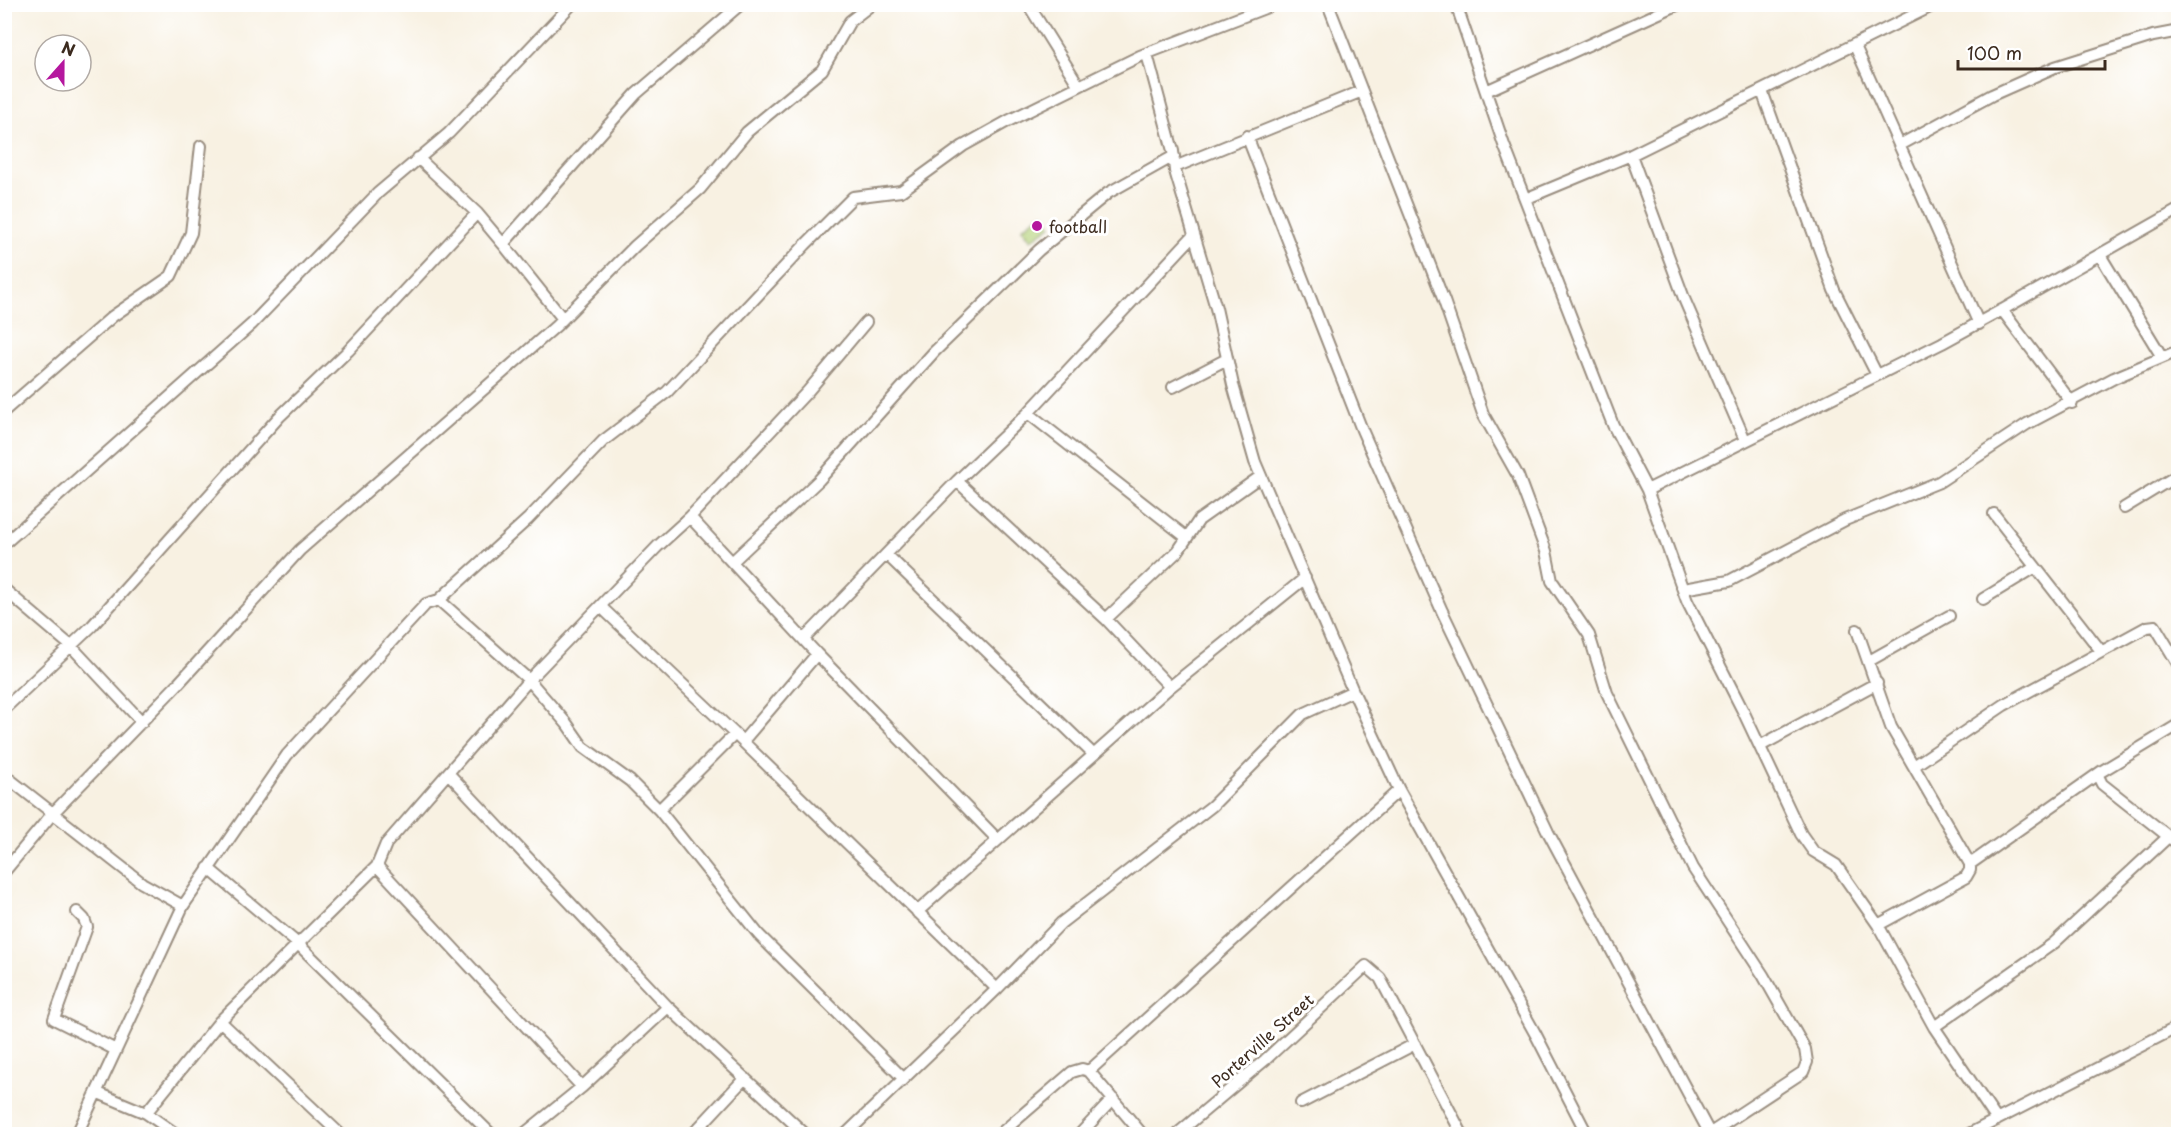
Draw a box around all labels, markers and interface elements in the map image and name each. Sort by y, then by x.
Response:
north arrow [33,33,93,93]
scale bar [1958,33,2105,71]
text: N [59,35,79,62]
text: 100 m [1967,39,2022,66]
place label: football [1049,214,1107,238]
marker: football [1030,219,1044,233]
street label: Porterville Street [1206,987,1319,1093]

